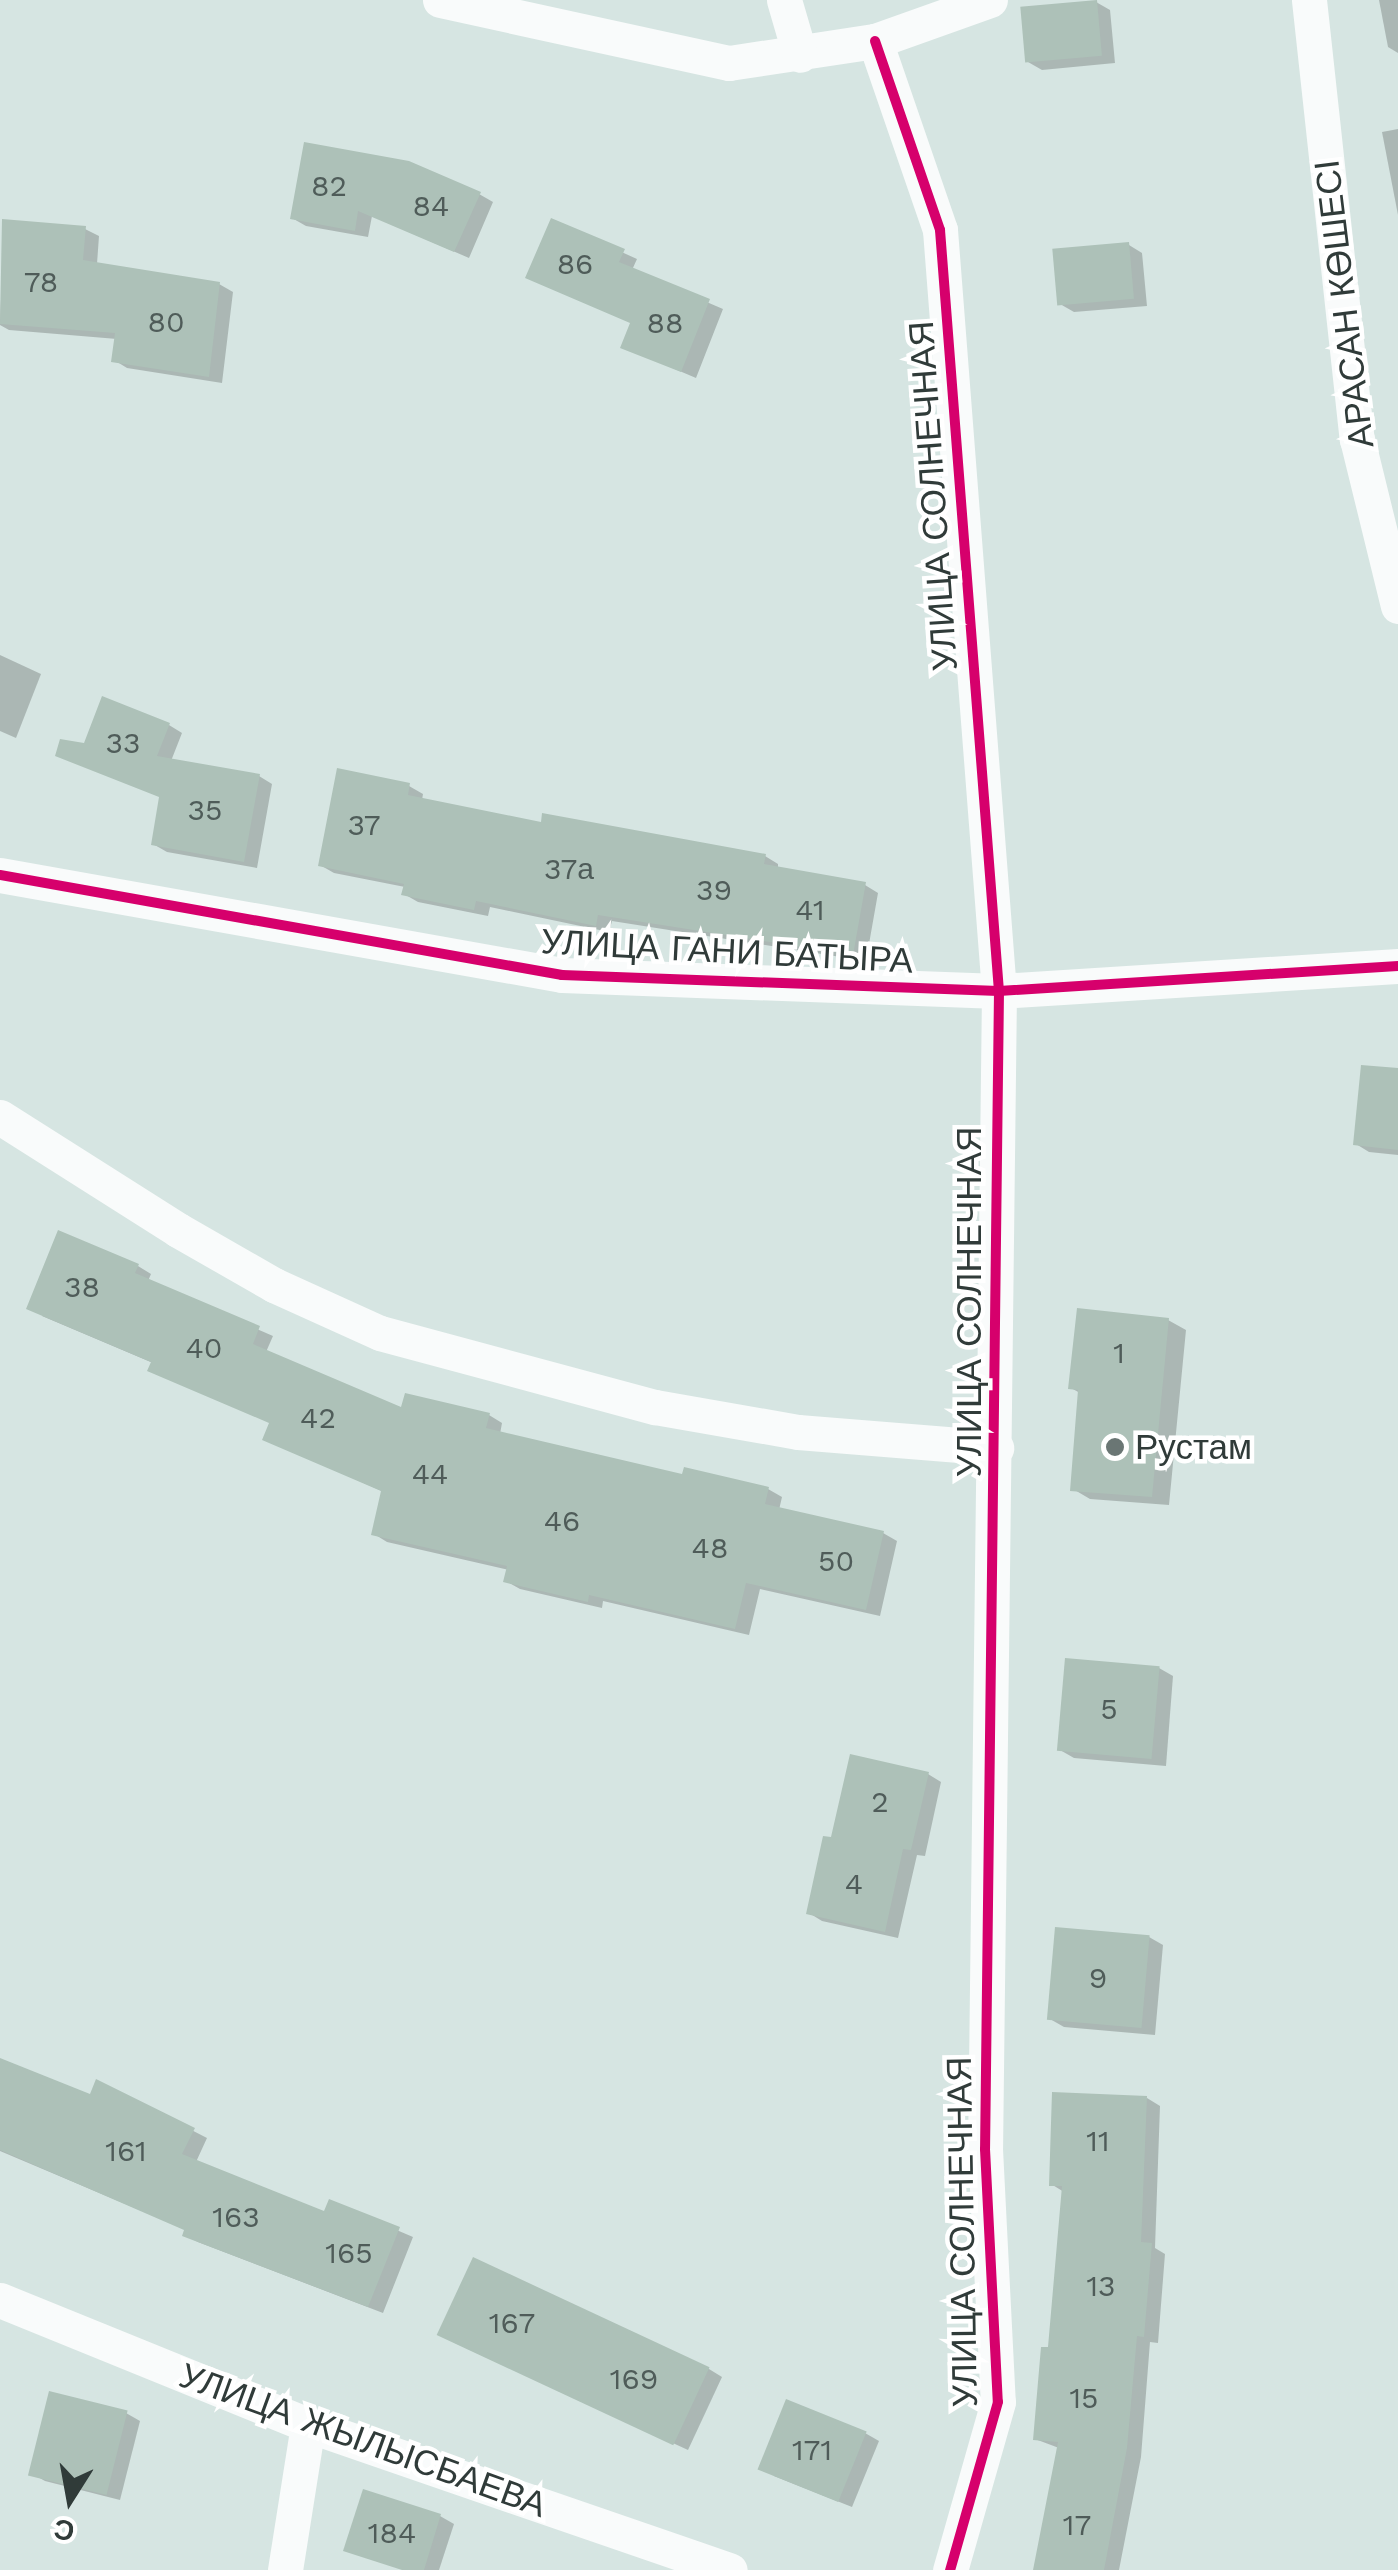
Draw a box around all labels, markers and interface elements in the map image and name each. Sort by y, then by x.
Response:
street label: АРАСАН КӨШЕСІ [1305,158,1383,450]
house number: 82 [311,168,347,204]
house number: 84 [413,188,449,224]
house number: 86 [557,246,593,282]
house number: 78 [24,264,58,300]
house number: 80 [147,304,185,340]
house number: 88 [647,305,683,341]
street label: УЛИЦА СОЛНЕЧНАЯ [900,320,966,672]
house number: 33 [106,725,140,761]
house number: 35 [188,792,222,828]
house number: 37 [347,807,381,843]
house number: 37а [544,851,594,887]
house number: 39 [696,872,732,908]
house number: 41 [795,892,825,928]
street label: УЛИЦА ГАНИ БАТЫРА [540,920,914,982]
street label: УЛИЦА СОЛНЕЧНАЯ [948,1127,990,1477]
house number: 38 [64,1269,100,1305]
house number: 40 [186,1330,222,1366]
house number: 1 [1113,1335,1125,1371]
house number: 42 [300,1400,336,1436]
place label: Рустам [1135,1426,1252,1468]
marker: Рустам [1104,1436,1126,1458]
house number: 44 [412,1456,448,1492]
house number: 46 [544,1503,580,1539]
house number: 48 [692,1530,728,1566]
house number: 50 [818,1543,854,1579]
house number: 5 [1100,1691,1118,1727]
house number: 2 [871,1784,889,1820]
house number: 4 [845,1866,863,1902]
house number: 9 [1089,1960,1107,1996]
street label: УЛИЦА СОЛНЕЧНАЯ [938,2056,986,2408]
house number: 11 [1086,2123,1110,2159]
house number: 161 [105,2133,147,2169]
house number: 163 [212,2199,260,2235]
house number: 165 [325,2235,373,2271]
house number: 13 [1086,2268,1116,2304]
house number: 167 [489,2305,535,2341]
street label: УЛИЦА ЖЫЛЫСБАЕВА [174,2354,552,2526]
house number: 169 [610,2361,658,2397]
house number: 15 [1069,2380,1099,2416]
house number: 171 [792,2432,832,2468]
north arrow [20,2450,120,2550]
house number: 17 [1063,2507,1091,2543]
text: С [51,2512,77,2548]
house number: 184 [368,2515,416,2551]

